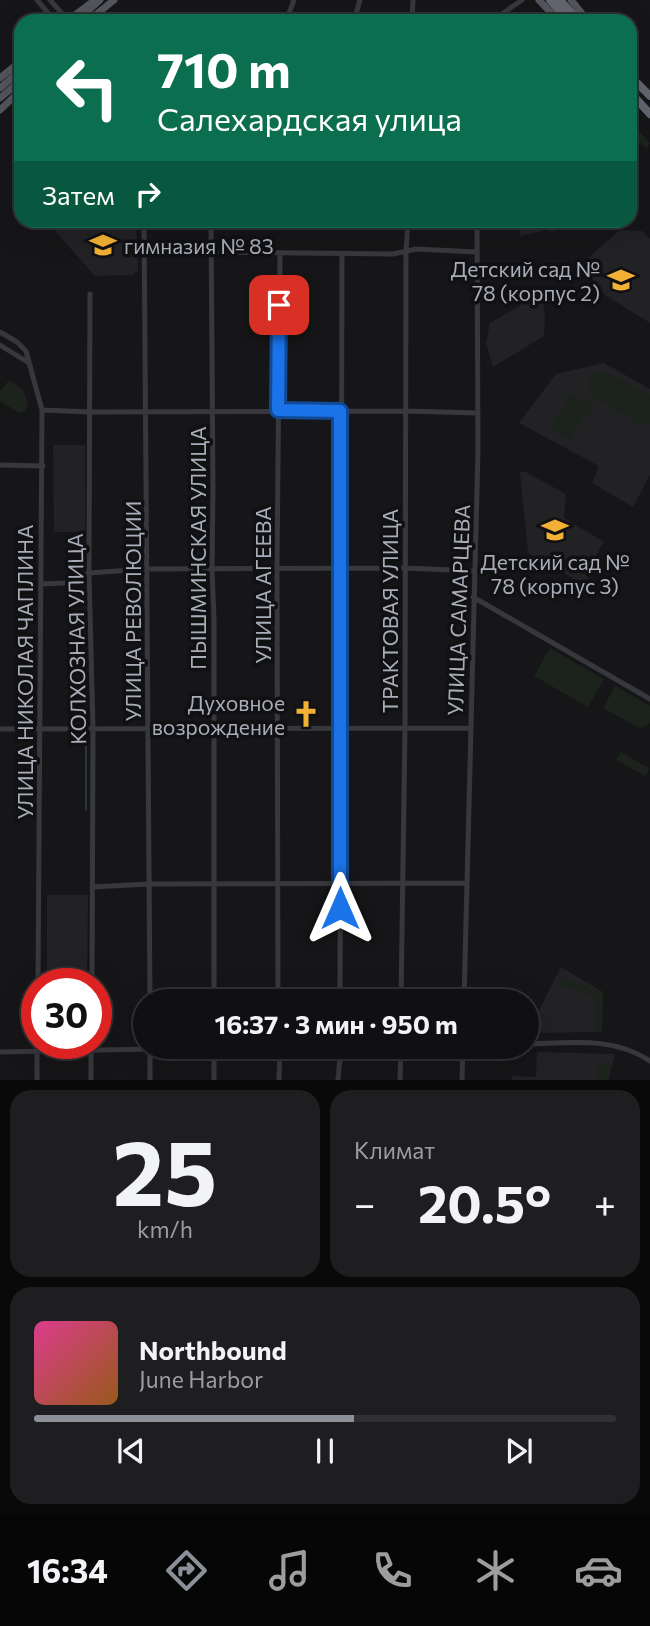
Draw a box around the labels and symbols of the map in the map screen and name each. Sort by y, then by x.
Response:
school or university icon: гимназия № 83 [88,230,118,260]
place label: гимназия № 83 [124,233,274,258]
place label: Детский сад № 78 (корпус 2) [451,256,600,305]
school or university icon: Детский сад № 78 (корпус 2) [606,265,636,295]
pin [249,275,309,335]
street label: ПЫШМИНСКАЯ УЛИЦА [185,426,210,670]
street label: УЛИЦА РЕВОЛЮЦИИ [120,501,145,721]
street label: УЛИЦА САМАРЦЕВА [442,504,474,716]
street label: УЛИЦА АГЕЕВА [250,506,275,664]
street label: ТРАКТОВАЯ УЛИЦА [377,509,402,713]
school or university icon: Детский сад № 78 (корпус 3) [540,515,570,545]
street label: УЛИЦА НИКОЛАЯ ЧАПЛИНА [12,525,37,819]
street label: КОЛХОЗНАЯ УЛИЦА [62,533,90,745]
place label: Детский сад № 78 (корпус 3) [480,549,630,598]
place label: Духовное возрождение [152,690,285,739]
church icon: Духовное возрождение [291,699,321,729]
position arrow [303,871,377,945]
speed limit sign: 30 [21,968,112,1059]

